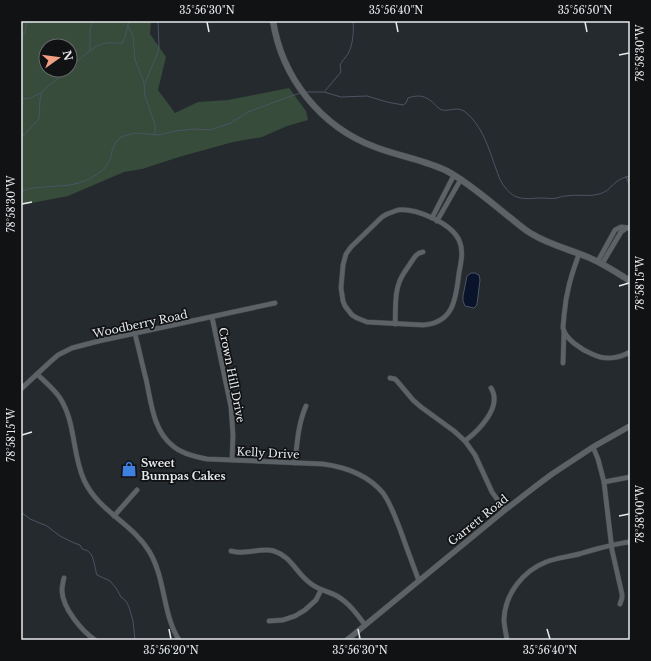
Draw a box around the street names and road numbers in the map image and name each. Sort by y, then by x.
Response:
street label: Woodberry Road [90,307,189,341]
street label: Crown Hill Drive [216,326,248,424]
street label: Kelly Drive [236,444,300,462]
street label: Garrett Road [445,491,511,548]

